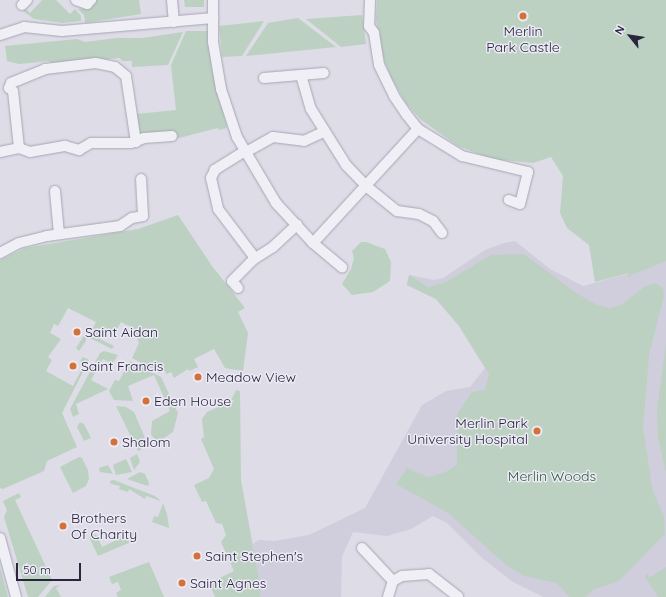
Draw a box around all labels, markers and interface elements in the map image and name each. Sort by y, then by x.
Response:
marker: Merlin Park Castle [518,11,528,21]
north arrow [610,16,650,56]
place label: Merlin Park Castle [486,23,560,56]
text: N [612,23,628,37]
place label: Saint Aidan [85,324,158,340]
marker: Saint Aidan [72,327,82,337]
place label: Saint Francis [81,358,163,374]
marker: Saint Francis [68,361,78,371]
place label: Meadow View [206,369,296,385]
marker: Meadow View [193,372,203,382]
place label: Eden House [154,393,231,409]
marker: Eden House [141,396,151,406]
place label: Merlin Park University Hospital [407,415,528,448]
marker: Merlin Park University Hospital [531,425,543,437]
place label: Shalom [122,434,171,450]
marker: Shalom [109,437,119,447]
park label: Merlin Woods [508,468,596,484]
place label: Brothers Of Charity [71,510,137,542]
marker: Brothers Of Charity [58,521,68,531]
place label: Saint Stephen's [205,548,303,564]
marker: Saint Stephen's [192,551,202,561]
scale bar [18,555,83,581]
text: 50 m [23,562,51,577]
place label: Saint Agnes [190,575,266,591]
marker: Saint Agnes [177,578,187,588]

